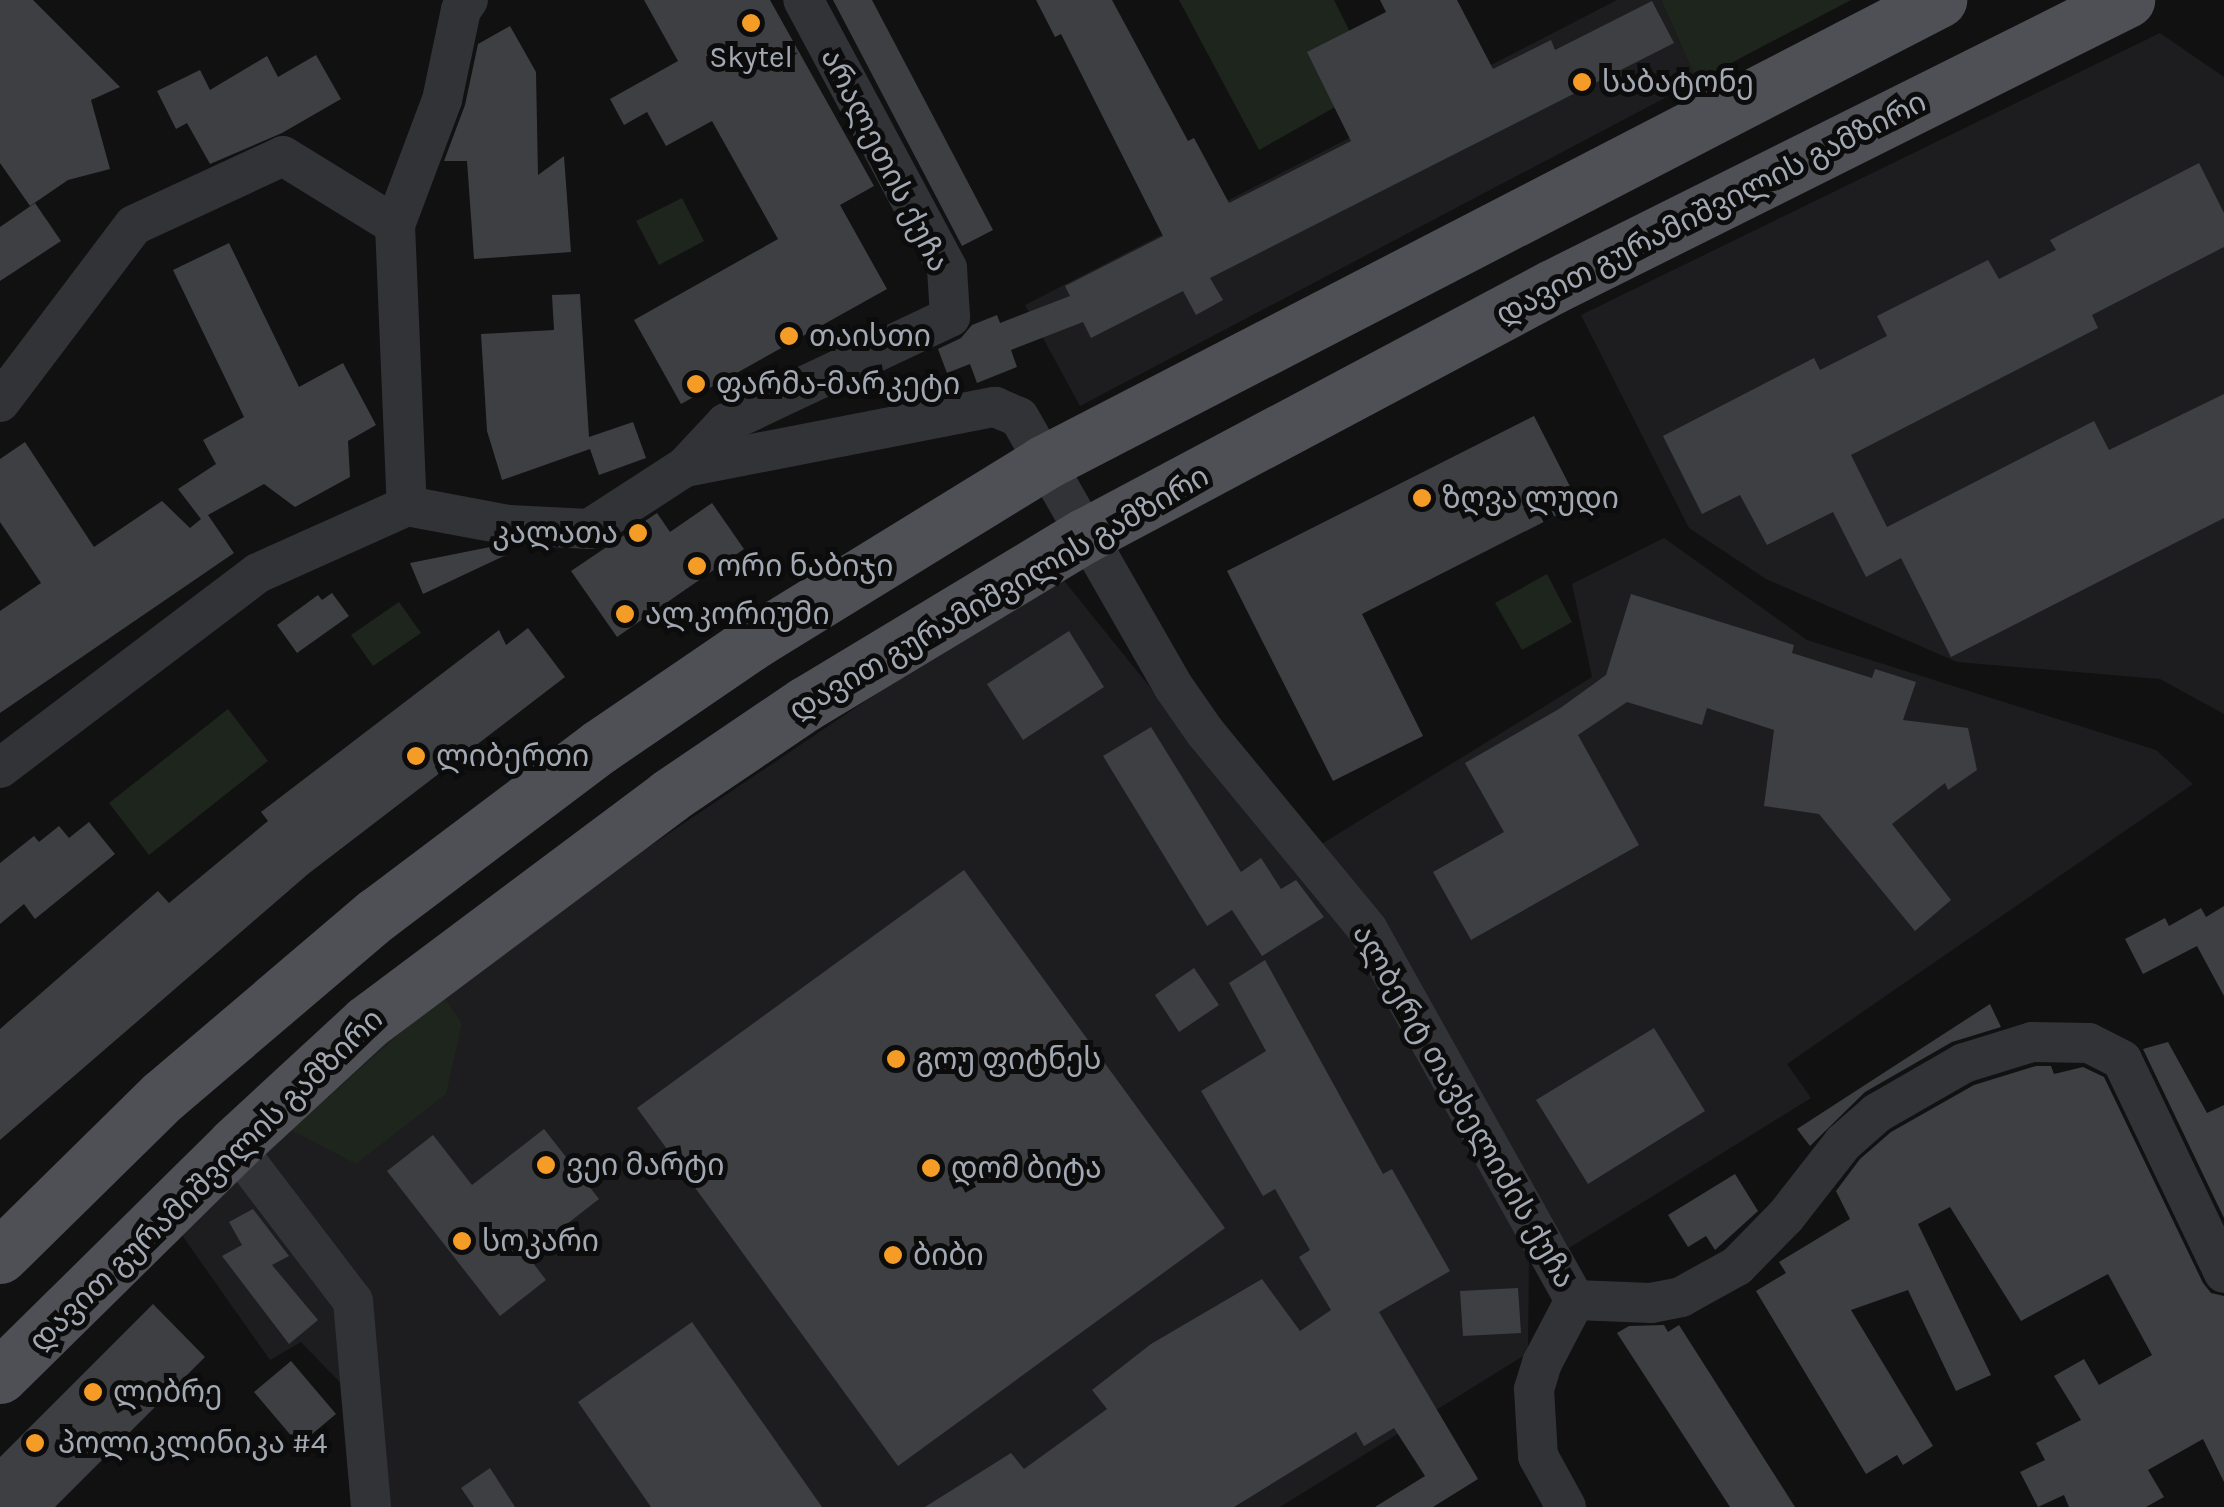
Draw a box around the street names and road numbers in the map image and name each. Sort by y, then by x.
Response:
street label: არალეთის ქუჩა [813,42,957,278]
street label: დავით გურამიშვილის გამზირი [1490,83,1932,333]
street label: დავით გურამიშვილის გამზირი [783,458,1215,728]
street label: ალბერტ თავხელიძის ქუჩა [1345,918,1583,1294]
street label: დავით გურამიშვილის გამზირი [22,1001,390,1359]

